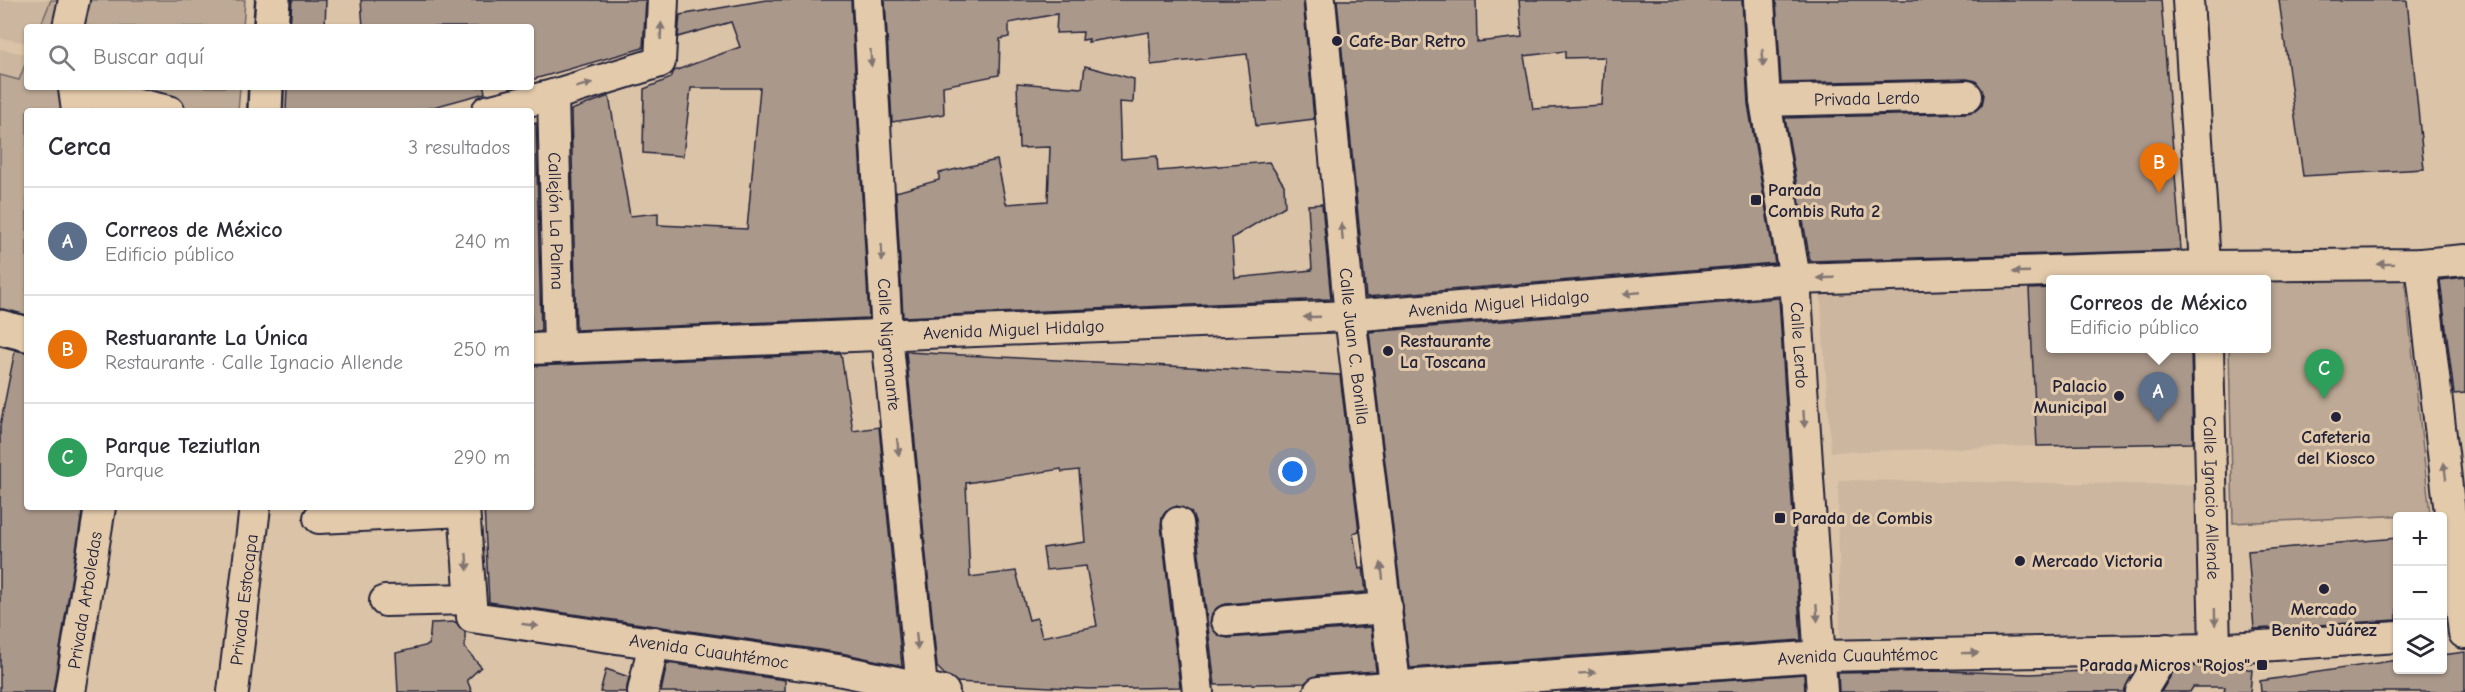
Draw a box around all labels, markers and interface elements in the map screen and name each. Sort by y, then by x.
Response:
one-way arrow [657,22,666,41]
search box [24,24,534,90]
place label: Cafe-Bar Retro [1349,31,1466,52]
marker: Cafe-Bar Retro [1330,34,1344,48]
icon: search [45,41,78,74]
text: Buscar aquí [93,44,204,70]
one-way arrow [867,49,876,68]
one-way arrow [1758,49,1767,68]
one-way arrow [575,80,593,90]
street label: Privada Lerdo [1814,87,1920,110]
text: Cerca [48,132,112,162]
text: 3 resultados [408,136,510,159]
pin: B [2140,144,2178,193]
street label: Callejón La Palma [544,152,568,290]
place label: Parada Combis Ruta 2 [1768,180,1880,222]
marker: Parada Combis Ruta 2 [1749,193,1763,207]
text: Correos de México [105,217,283,243]
one-way arrow [1337,222,1347,241]
text: A [62,230,73,253]
text: 240 m [455,230,510,253]
text: Edificio público [105,243,234,266]
one-way arrow [878,244,887,263]
one-way arrow [2376,259,2395,269]
street label: Calle Juan C. Bonilla [1335,267,1374,426]
one-way arrow [2012,267,2031,276]
one-way arrow [1817,274,1836,283]
popup [2046,275,2271,353]
street label: Calle Nigromante [873,277,905,412]
street label: Avenida Miguel Hidalgo [1408,286,1590,322]
one-way arrow [1622,288,1641,298]
text: Correos de México [2070,290,2247,316]
street label: Calle Lerdo [1786,301,1813,389]
one-way arrow [1302,313,1321,322]
street label: Avenida Miguel Hidalgo [923,315,1105,344]
text: Edificio público [2070,316,2199,339]
text: Restuarante La Única [105,325,308,351]
place label: Restaurante La Toscana [1400,331,1491,373]
text: B [61,338,74,361]
text: 250 m [453,338,510,361]
marker: Restaurante La Toscana [1381,344,1395,358]
pin: C [2304,350,2344,399]
text: Restaurante · Calle Ignacio Allende [105,351,403,374]
pin: A [2138,372,2178,422]
place label: Palacio Municipal [2033,376,2107,418]
marker: Palacio Municipal [2112,389,2126,403]
one-way arrow [1800,409,1809,428]
marker: Cafeteria del Kiosco [2329,410,2343,424]
street label: Calle Ignacio Allende [2199,416,2224,580]
place label: Cafeteria del Kiosco [2297,427,2375,469]
text: Parque Teziutlan [105,433,260,459]
one-way arrow [893,438,903,457]
text: C [61,446,74,469]
text: 290 m [454,446,510,469]
your location [1278,457,1307,486]
text: Parque [105,459,164,482]
one-way arrow [2440,461,2450,480]
place label: Parada de Combis [1792,508,1933,529]
marker: Parada de Combis [1773,511,1787,525]
map controls [2393,512,2447,674]
button: + [2393,512,2447,566]
street label: Privada Arboledas [63,530,106,670]
street label: Privada Estocapa [226,533,262,666]
place label: Mercado Victoria [2032,551,2163,572]
one-way arrow [463,552,472,571]
marker: Mercado Victoria [2013,554,2027,568]
one-way arrow [1377,562,1387,581]
button: − [2393,566,2447,620]
marker: Mercado Benito Juárez [2317,582,2331,596]
place label: Mercado Benito Juárez [2271,599,2377,641]
one-way arrow [1813,604,1822,623]
one-way arrow [2210,607,2219,626]
one-way arrow [521,620,540,629]
button: layers [2393,620,2447,674]
street label: Avenida Cuauhtémoc [628,629,791,673]
one-way arrow [912,632,922,651]
street label: Avenida Cuauhtémoc [1777,643,1939,670]
one-way arrow [1961,648,1980,658]
place label: Parada Micros "Rojos" [2079,655,2250,676]
marker: Parada Micros "Rojos" [2255,658,2269,672]
one-way arrow [1577,668,1596,678]

